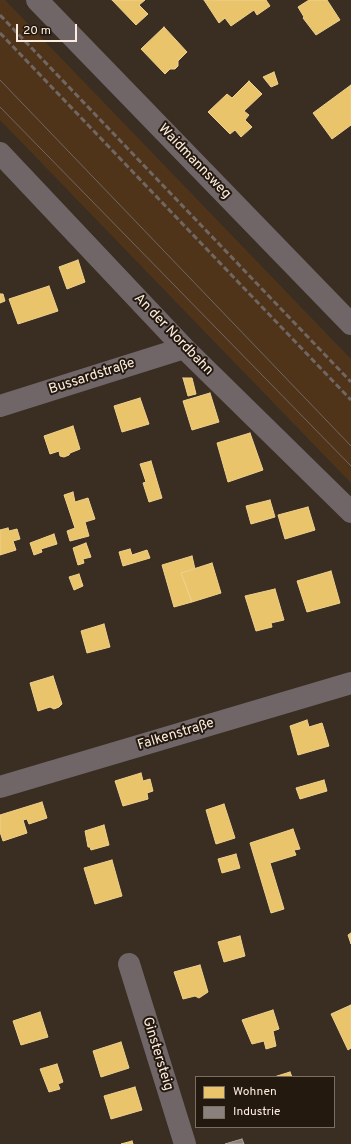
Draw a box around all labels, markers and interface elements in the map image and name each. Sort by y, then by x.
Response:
scale bar [18,16,79,42]
text: 20 m [23,23,51,39]
street label: Waidmannsweg [154,121,234,203]
street label: An der Nordbahn [130,291,216,379]
street label: Bussardstraße [47,355,137,399]
street label: Falkenstraße [136,715,216,755]
street label: Ginstersteig [138,1015,176,1093]
legend [195,1076,335,1128]
text: Wohnen [233,1084,277,1100]
text: Industrie [233,1104,281,1120]

